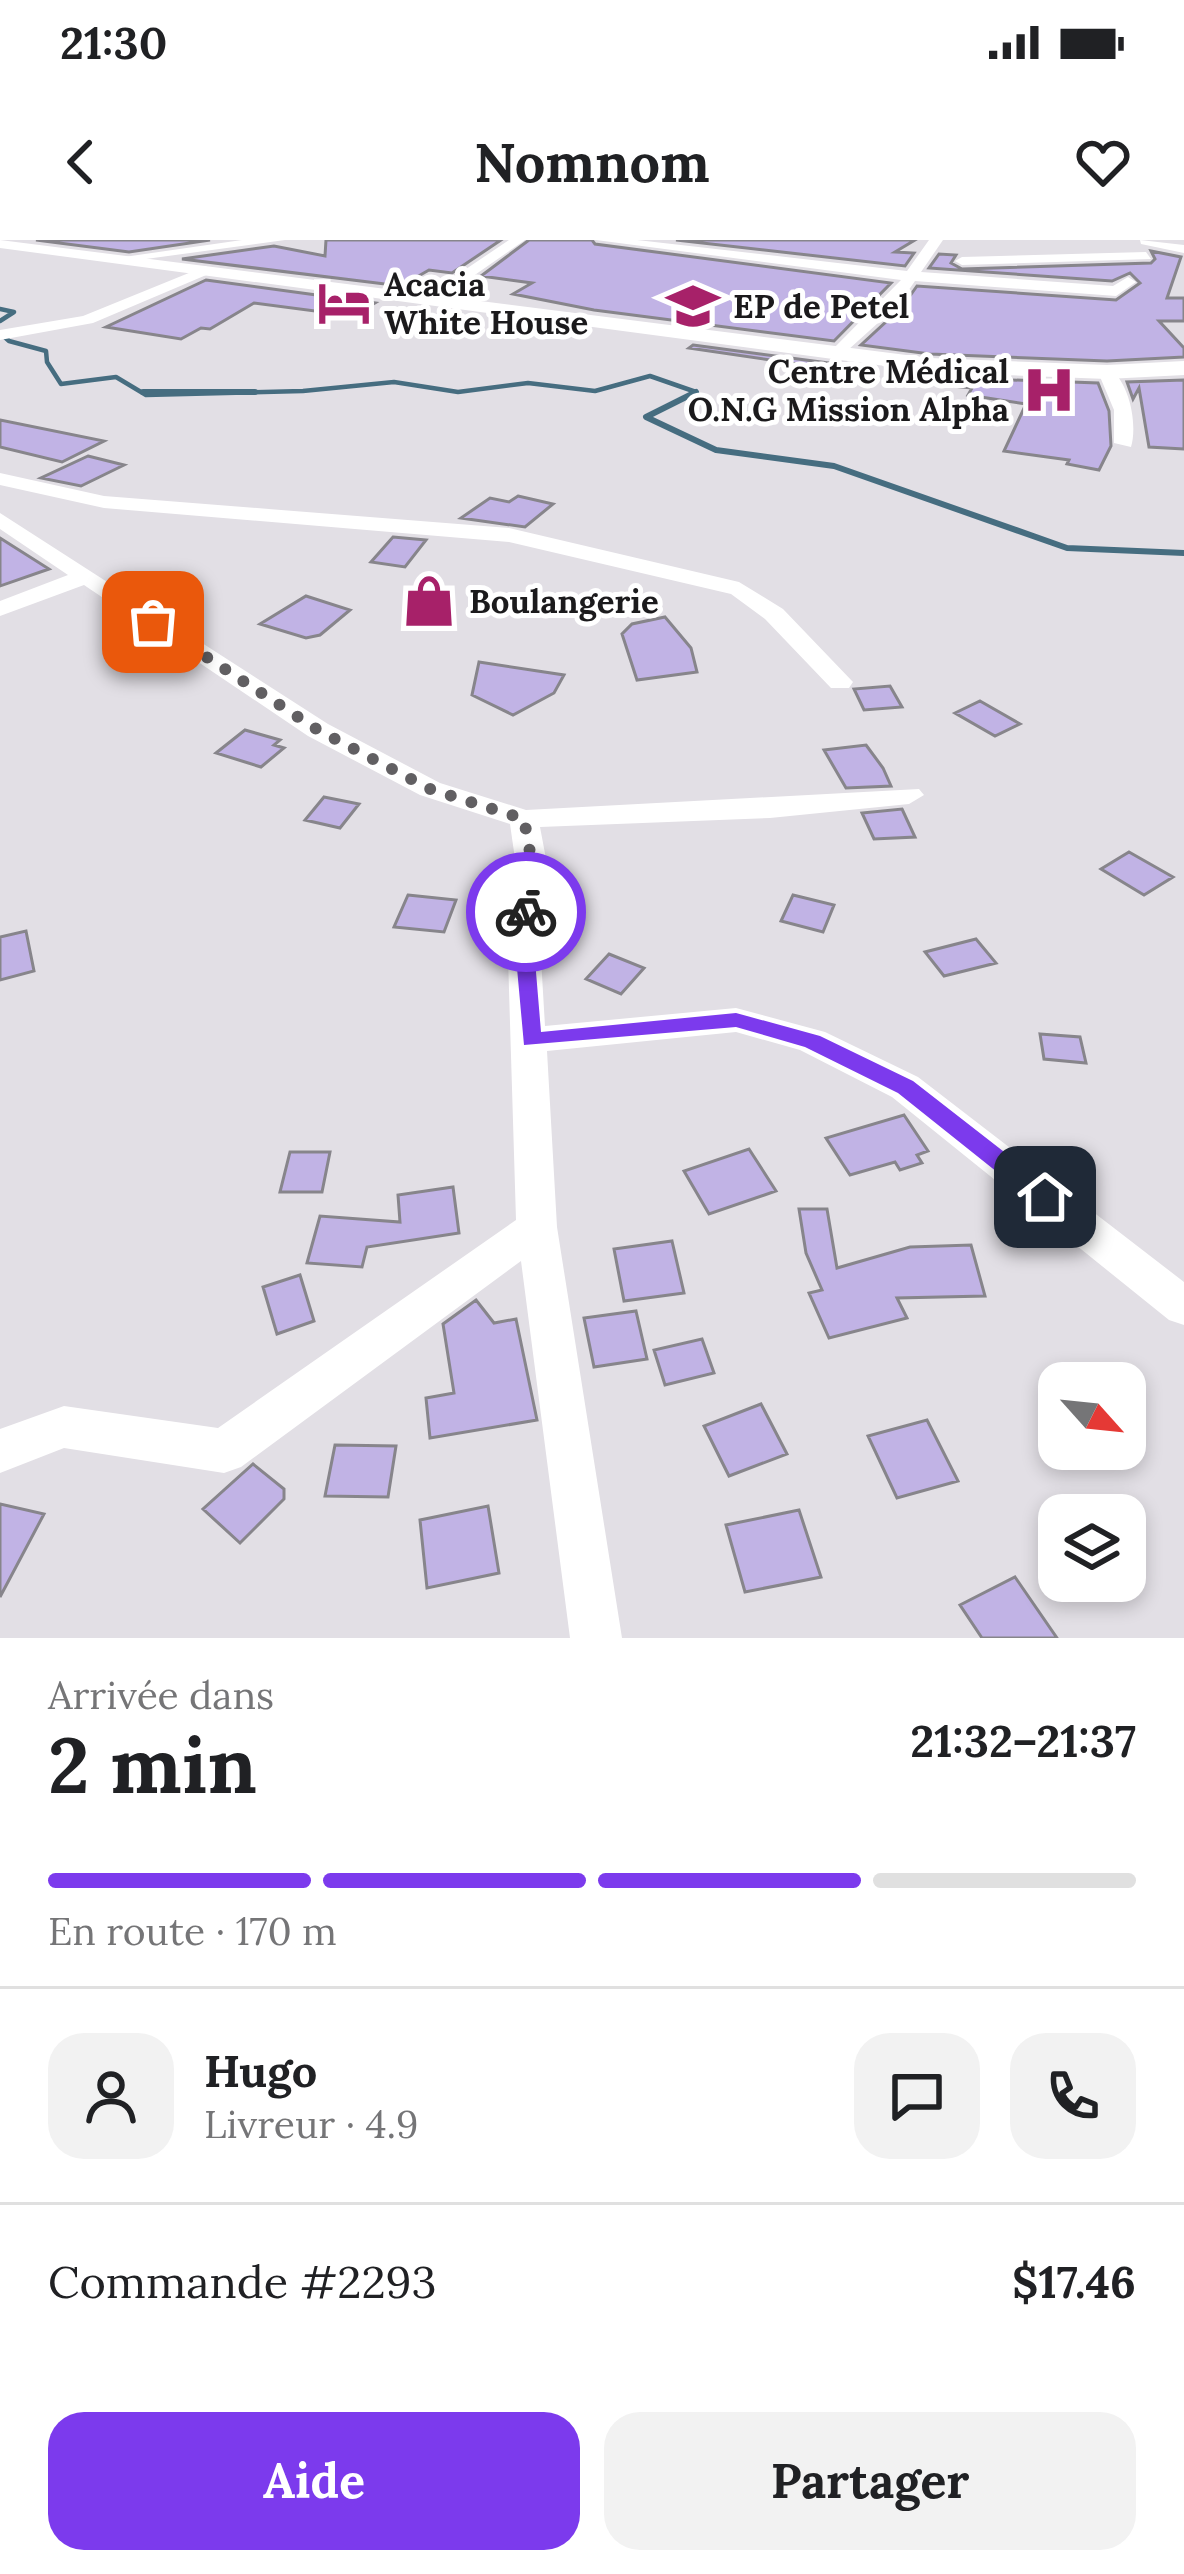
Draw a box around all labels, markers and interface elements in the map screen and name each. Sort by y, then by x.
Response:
text: 21:30 [60,14,167,71]
text: Nomnom [474,128,710,197]
icon: back [48,129,114,195]
icon: heart [1070,129,1136,195]
place label: Acacia White House [384,263,588,343]
hotel icon: Acacia White House [315,274,373,332]
school or university icon: EP de Petel [664,277,722,335]
place label: EP de Petel [733,285,909,327]
place label: Centre Médical O.N.G Mission Alpha [688,350,1009,430]
hospital icon: Centre Médical O.N.G Mission Alpha [1020,361,1078,419]
pin [102,571,204,673]
shop icon: Boulangerie [400,572,458,630]
place label: Boulangerie [469,580,659,622]
icon: bag [120,589,186,655]
courier [466,852,586,972]
icon: bike [493,879,559,945]
pin [994,1146,1096,1248]
icon: home [1012,1164,1078,1230]
north arrow [1038,1362,1146,1470]
map controls [1038,1362,1146,1602]
button: layers [1038,1494,1146,1602]
text: Arrivée dans [48,1670,274,1720]
text: 21:32–21:37 [910,1712,1136,1769]
text: 2 min [48,1715,257,1814]
text: En route · 170 m [48,1906,337,1956]
button: person [48,2033,174,2159]
button: chat [854,2033,980,2159]
button: phone [1010,2033,1136,2159]
text: Hugo [204,2042,317,2099]
text: Livreur · 4.9 [204,2099,419,2149]
text: Commande #2293 [48,2253,437,2310]
text: $17.46 [1012,2253,1136,2310]
button: Aide [48,2412,580,2550]
button: Partager [604,2412,1136,2550]

